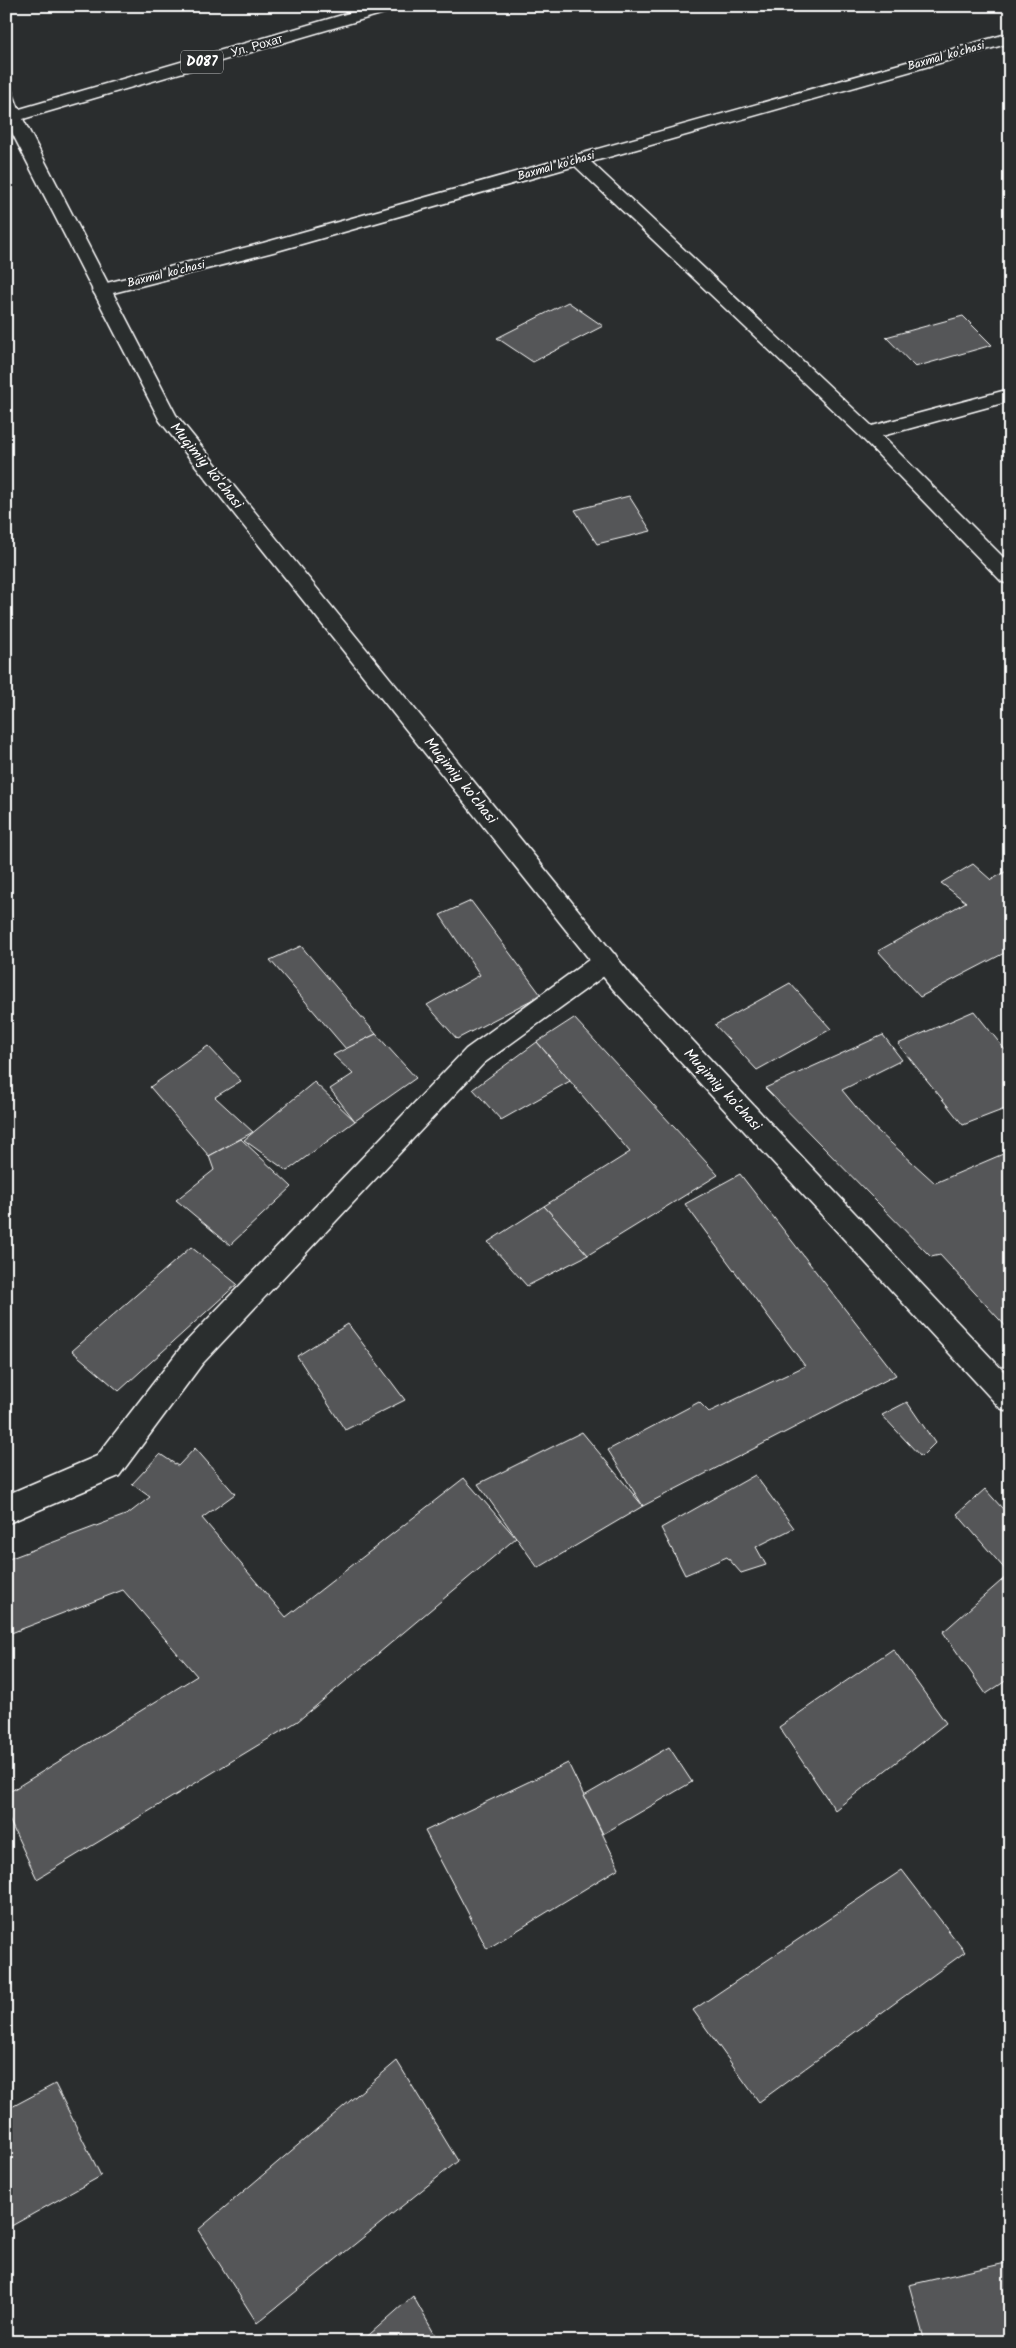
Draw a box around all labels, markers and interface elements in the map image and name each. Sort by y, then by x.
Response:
street label: Ул. Рохат [229,29,286,62]
street label: Baxmal ko'chasi [905,36,988,76]
road number: D087 [181,51,223,74]
street label: Baxmal ko'chasi [515,146,598,186]
street label: Baxmal ko'chasi [125,255,208,293]
street label: Muqimiy ko'chasi [163,417,250,516]
street label: Muqimiy ko'chasi [417,732,504,831]
street label: Muqimiy ko'chasi [677,1043,768,1138]

